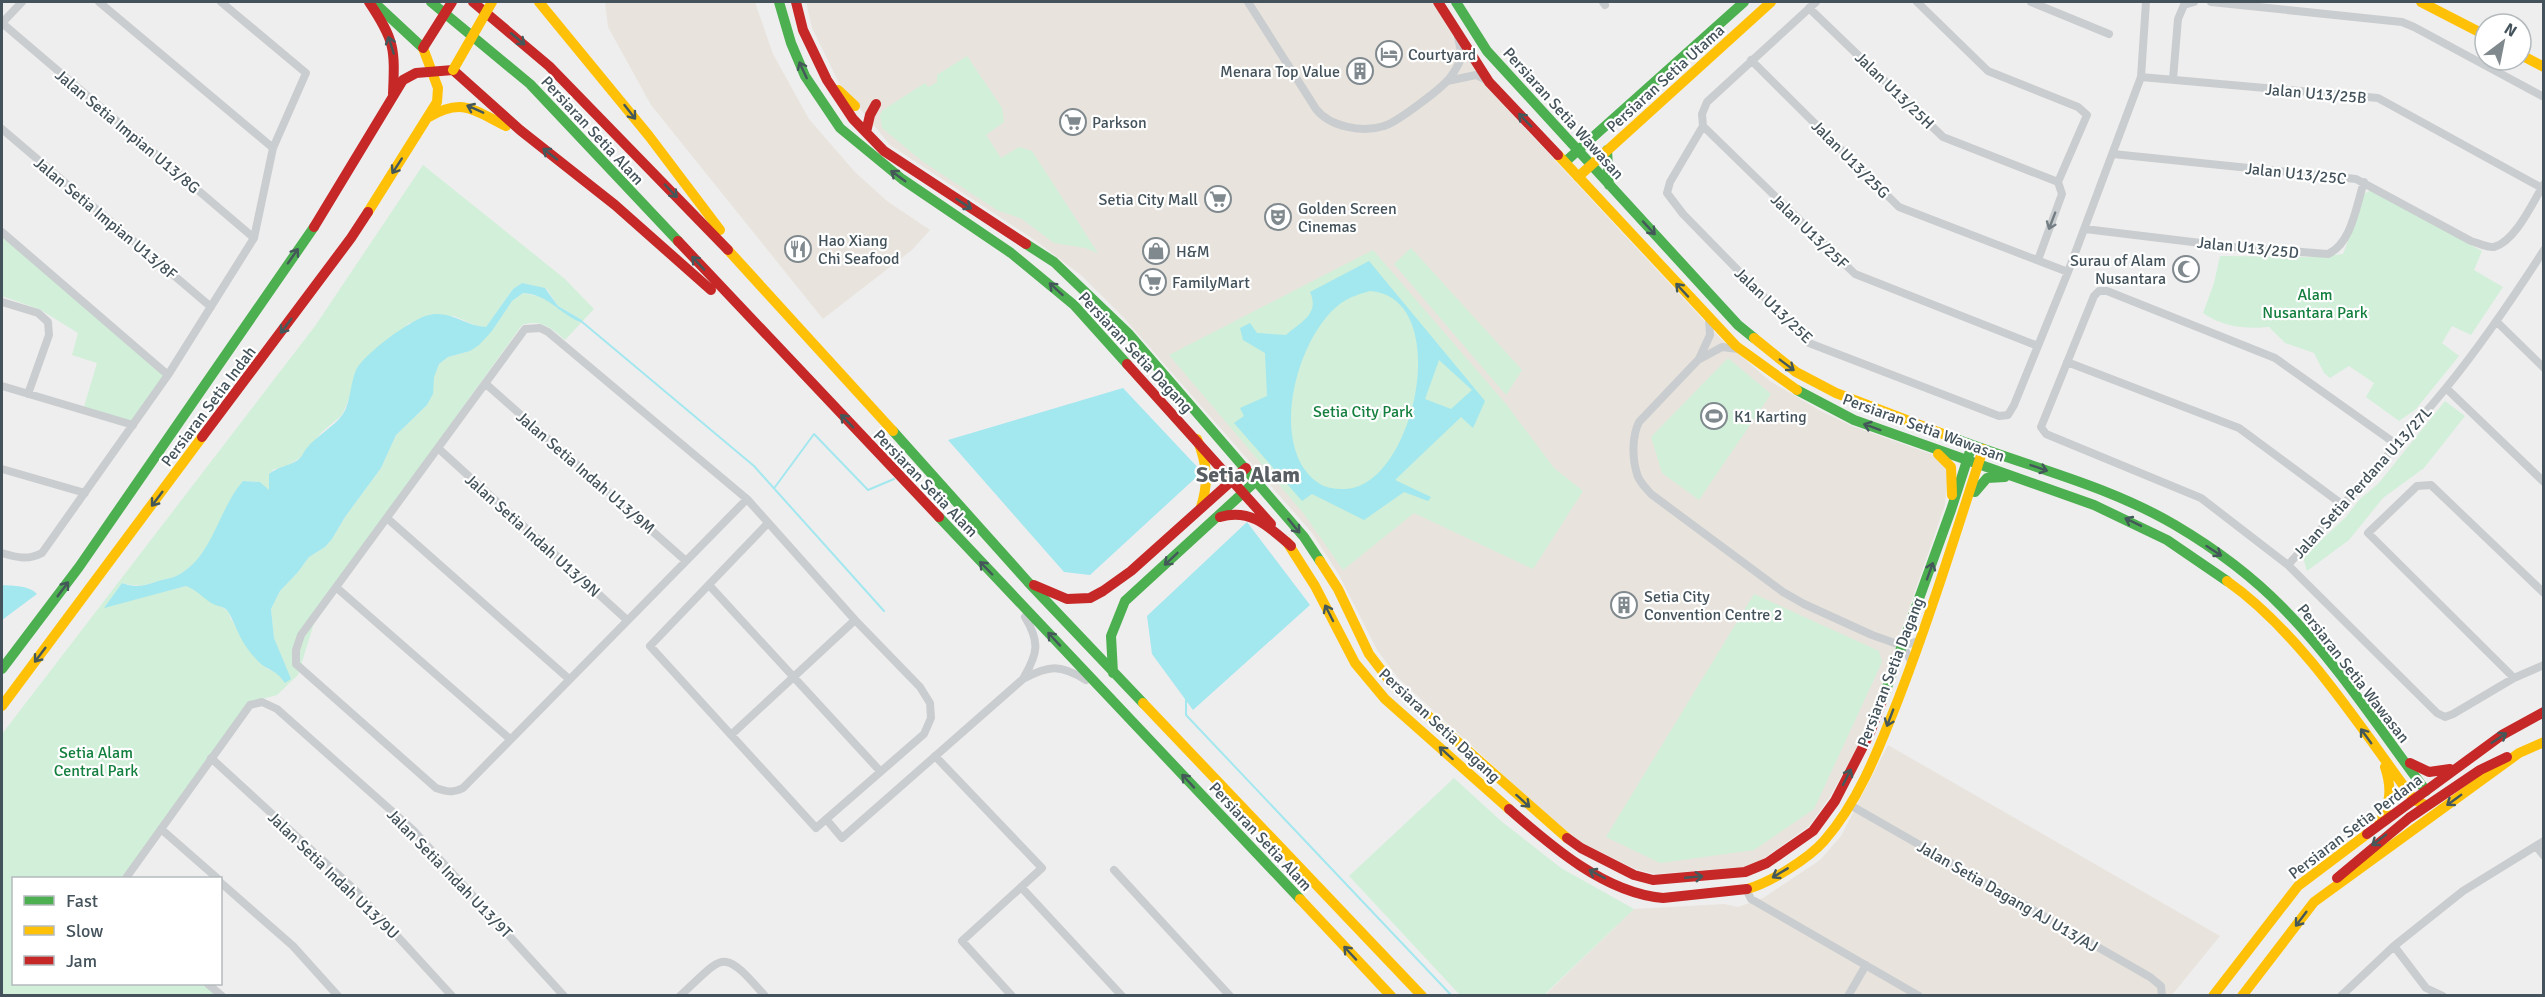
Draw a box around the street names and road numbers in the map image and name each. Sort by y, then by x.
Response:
street label: Persiaran Setia Utama [1602,20,1729,137]
street label: Persiaran Setia Wawasan [1499,43,1628,184]
street label: Jalan U13/25H [1850,48,1938,134]
street label: Jalan Setia Impian U13/8G [51,65,204,198]
street label: Persiaran Setia Alam [537,72,648,189]
street label: Jalan U13/25B [2264,80,2367,108]
street label: Jalan U13/25G [1807,116,1894,203]
street label: Jalan Setia Impian U13/8F [30,153,181,285]
street label: Jalan U13/25C [2244,159,2348,189]
street label: Jalan U13/25F [1766,190,1852,274]
street label: Jalan U13/25D [2196,233,2300,263]
street label: Jalan U13/25E [1730,263,1817,348]
street label: Persiaran Setia Dagang [1074,288,1197,418]
street label: Persiaran Setia Indah [157,342,261,471]
street label: Persiaran Setia Wawasan [1840,389,2007,467]
street label: Jalan Setia Perdana U13/27L [2289,402,2436,563]
street label: Jalan Setia Indah U13/9M [512,407,659,538]
street label: Persiaran Setia Alam [869,426,982,542]
street label: Jalan Setia Indah U13/9N [461,470,604,602]
street label: Persiaran Setia Dagang [1853,595,1929,750]
street label: Persiaran Setia Wawasan [2293,600,2414,747]
street label: Persiaran Setia Dagang [1374,664,1504,787]
street label: Persiaran Setia Perdana [2285,770,2427,884]
street label: Persiaran Setia Alam [1205,778,1316,895]
street label: Jalan Setia Indah U13/9T [382,805,516,943]
street label: Jalan Setia Indah U13/9U [263,808,403,944]
street label: Jalan Setia Dagang AJ U13/AJ [1913,837,2102,957]

